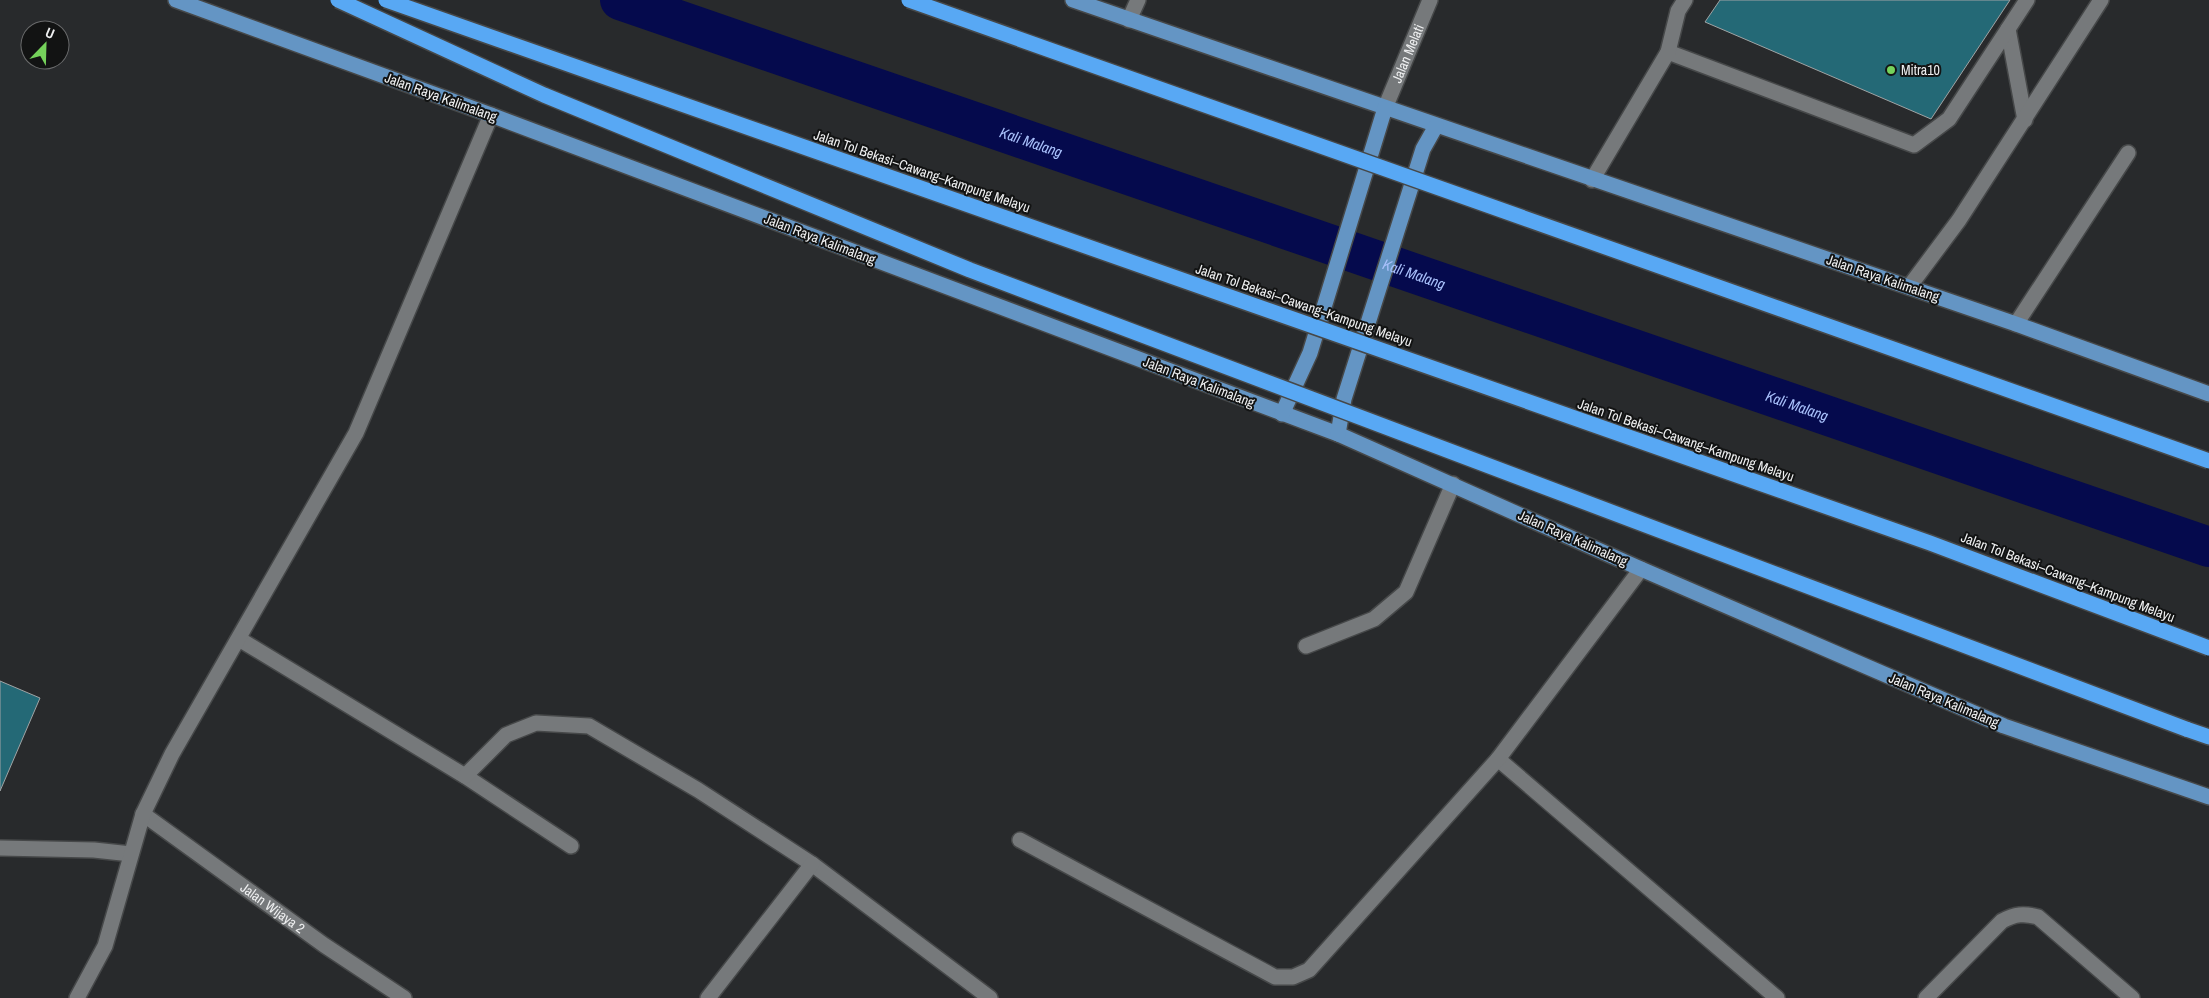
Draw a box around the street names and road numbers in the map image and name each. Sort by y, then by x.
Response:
street label: Jalan Melati [1387,21,1428,86]
street label: Jalan Raya Kalimalang [382,68,500,126]
street label: Jalan Tol Bekasi–Cawang–Kampung Melayu [811,125,1033,217]
street label: Jalan Raya Kalimalang [762,209,879,269]
street label: Jalan Raya Kalimalang [1824,250,1942,306]
street label: Jalan Tol Bekasi–Cawang–Kampung Melayu [1193,259,1415,351]
street label: Jalan Raya Kalimalang [1141,352,1258,412]
street label: Jalan Tol Bekasi–Cawang–Kampung Melayu [1575,394,1797,486]
street label: Jalan Raya Kalimalang [1515,506,1631,570]
street label: Jalan Tol Bekasi–Cawang–Kampung Melayu [1959,528,2177,626]
street label: Jalan Raya Kalimalang [1886,669,2002,732]
street label: Jalan Wijaya 2 [237,878,308,937]

